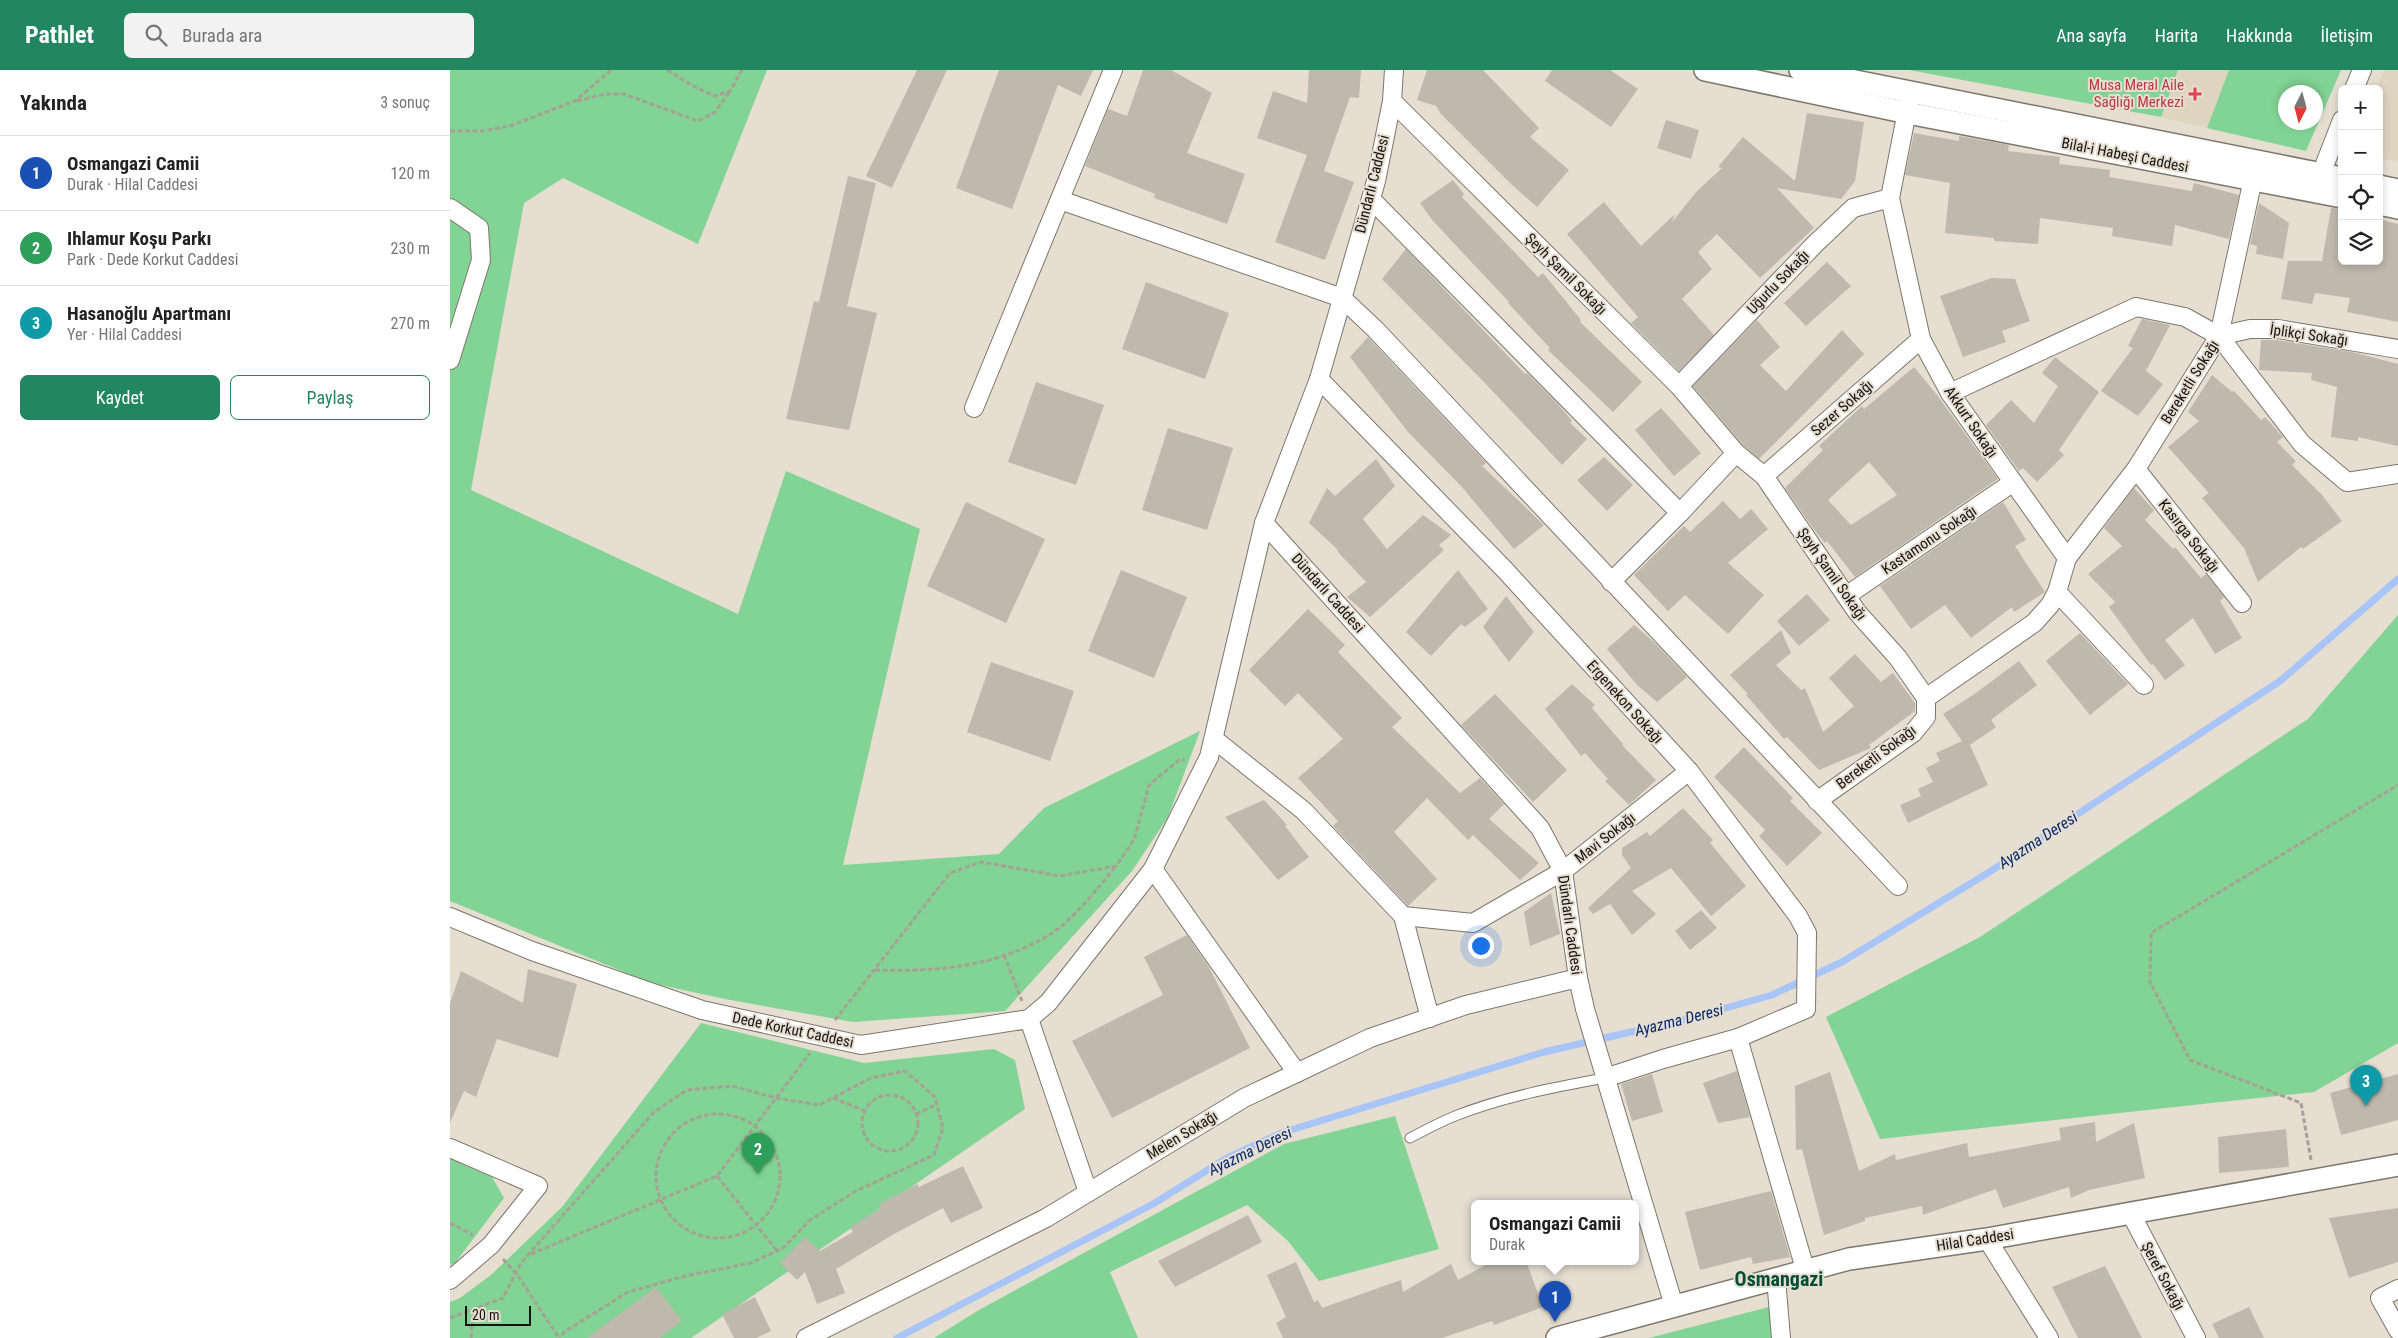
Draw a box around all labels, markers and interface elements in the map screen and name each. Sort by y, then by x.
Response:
search box [124,13,474,58]
text: Pathlet [25,21,94,49]
icon: search [142,21,170,49]
text: Burada ara [182,24,262,47]
text: Ana sayfa [2056,25,2127,46]
text: Harita [2155,25,2198,46]
text: Hakkında [2226,25,2293,46]
text: İletişim [2321,25,2373,46]
place label: Musa Meral Aile Sağlığı Merkezi [2089,76,2184,111]
north arrow [2278,85,2323,130]
map controls [2338,85,2383,265]
button: + [2338,85,2383,130]
marker: Musa Meral Aile Sağlığı Merkezi [2188,87,2202,101]
text: Yakında [20,91,87,115]
text: 3 sonuç [380,93,430,112]
button: − [2338,130,2383,175]
street label: Dündarlı Caddesi [1351,133,1393,235]
street label: Bilal-i Habeşi Caddesi [2060,134,2190,176]
text: Osmangazi Camii [67,152,199,175]
text: 1 [32,164,40,183]
text: 120 m [391,164,430,183]
text: Durak · Hilal Caddesi [67,175,198,194]
button: locate [2338,175,2383,220]
button: layers [2338,220,2383,265]
text: Ihlamur Koşu Parkı [67,227,211,250]
street label: Şeyh Şamil Sokağı [1521,229,1611,319]
text: 2 [32,239,40,258]
text: 230 m [391,239,430,258]
street label: Uğurlu Sokağı [1743,246,1813,318]
text: Park · Dede Korkut Caddesi [67,250,238,269]
text: Hasanoğlu Apartmanı [67,302,231,325]
text: 3 [32,314,40,333]
text: 270 m [391,314,430,333]
street label: İplikçi Sokağı [2269,321,2349,349]
text: Yer · Hilal Caddesi [67,325,182,344]
street label: Bereketli Sokağı [2157,337,2223,427]
button: Kaydet [20,375,220,420]
button: Paylaş [230,375,430,420]
street label: Sezer Sokağı [1807,376,1877,440]
street label: Akkurt Sokağı [1940,383,2002,461]
street label: Kasırga Sokağı [2155,496,2223,576]
street label: Kastamonu Sokağı [1878,502,1980,578]
street label: Şeyh Şamil Sokağı [1794,524,1870,624]
street label: Dündarlı Caddesi [1288,550,1368,636]
street label: Ergenekon Sokağı [1583,657,1667,747]
street label: Bereketli Sokağı [1833,721,1919,793]
water label: Ayazma Deresi [1994,807,2082,873]
street label: Mavi Sokağı [1571,809,1639,867]
street label: Dündarlı Caddesi [1554,874,1586,976]
your location [1468,933,1494,959]
water label: Ayazma Deresi [1632,1000,1726,1040]
street label: Dede Korkut Caddesi [731,1008,855,1052]
pin: 3 [2350,1065,2382,1106]
street label: Melen Sokağı [1143,1107,1221,1163]
water label: Ayazma Deresi [1204,1122,1295,1180]
pin: 2 [742,1133,774,1174]
popup [1471,1200,1639,1265]
text: Osmangazi Camii [1489,1212,1621,1235]
street label: Hilal Caddesi [1935,1225,2015,1255]
text: Durak [1489,1235,1525,1254]
street label: Şeref Sokağı [2138,1239,2188,1313]
district label: Osmangazi [1735,1267,1823,1291]
pin: 1 [1539,1281,1571,1322]
scale bar [465,1303,531,1326]
text: 20 m [472,1307,500,1323]

